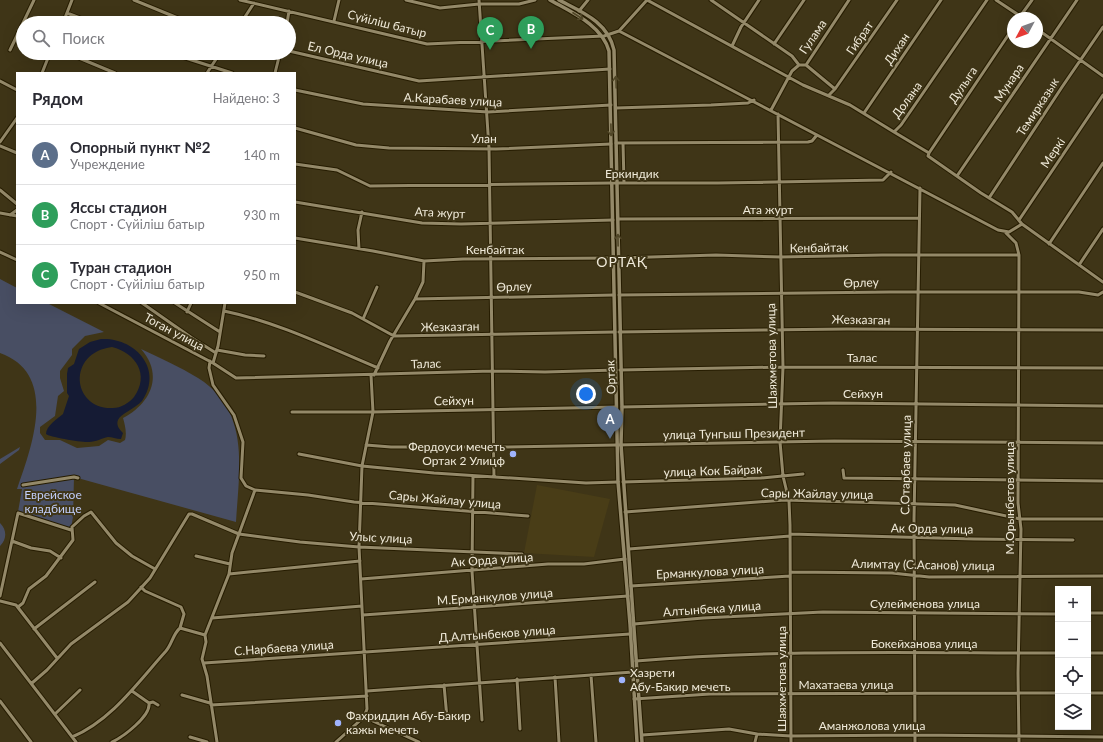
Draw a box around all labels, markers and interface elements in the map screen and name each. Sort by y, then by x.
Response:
street label: Сүйіліш батыр [346,6,428,41]
north arrow [1007,12,1043,48]
one-way arrow [572,13,584,21]
search box [16,16,296,60]
pin: B [518,16,544,49]
pin: C [477,17,503,50]
street label: Гулама [796,17,830,57]
street label: Гибрат [843,18,877,57]
icon: search [30,27,52,49]
text: Поиск [62,29,105,47]
street label: Дихан [881,30,913,67]
street label: Ел Орда улица [306,38,390,71]
street label: Мунара [990,61,1027,105]
street label: Дулыга [945,63,980,106]
street label: Темирказык [1013,74,1062,139]
one-way arrow [612,76,620,89]
street label: Долана [888,79,925,121]
text: Рядом [32,88,83,109]
street label: А.Карабаев улица [403,89,503,110]
text: Найдено: 3 [213,90,280,106]
one-way arrow [607,123,615,136]
street label: Улан [471,131,497,146]
street label: Меркі [1037,135,1068,171]
text: Опорный пункт №2 [70,138,211,156]
text: A [40,147,50,163]
text: 140 m [243,147,280,163]
text: Учреждение [70,156,145,172]
street label: Еркиндик [605,166,660,181]
text: Яссы стадион [70,198,167,216]
street label: Ата журт [743,202,793,217]
street label: Ата журт [414,204,466,221]
text: B [41,207,49,223]
text: 930 m [243,207,280,223]
text: Спорт · Сүйіліш батыр [70,216,205,232]
one-way arrow [615,234,622,247]
street label: Кенбайтак [789,239,849,256]
street label: Кенбайтак [466,242,525,257]
district label: ОРТАҚ [596,253,648,270]
text: Туран стадион [70,258,172,276]
text: C [41,267,49,283]
text: 950 m [243,267,280,283]
street label: Өрлеу [843,274,880,291]
text: Спорт · Сүйіліш батыр [70,276,205,292]
street label: Өрлеу [496,278,533,295]
street label: Шаяхметова улица [763,303,780,409]
street label: Тоган улица [142,309,207,354]
street label: Жезказган [831,311,891,328]
street label: Жезказган [420,318,480,335]
street label: Талас [847,350,877,365]
street label: Талас [411,355,442,372]
street label: Ортак [602,359,619,394]
your location [576,384,596,404]
street label: Сейхун [843,386,883,401]
street label: Сейхун [434,393,474,408]
pin: A [597,406,623,439]
street label: С.Отарбаев улица [897,415,914,515]
street label: улица Тунгыш Президент [663,425,805,442]
place label: Фердоуси мечеть Ортак 2 Улицф [408,439,505,468]
street label: М.Орынбетов улица [1002,441,1017,555]
marker: Фердоуси мечеть Ортак 2 Улицф [508,449,518,459]
street label: улица Кок Байрак [663,461,763,480]
street label: Сары Жайлау улица [761,485,873,502]
park label: Еврейское кладбище [24,487,82,516]
street label: Сары Жайлау улица [388,487,502,512]
street label: Ак Орда улица [891,520,973,537]
street label: Улыс улица [349,528,413,547]
street label: Ак Орда улица [450,549,534,570]
street label: Алимтау (С.Асанов) улица [851,556,995,573]
street label: Ерманкулова улица [656,561,764,582]
street label: М.Ерманкулов улица [437,585,553,608]
map controls [1055,586,1091,730]
button: + [1055,586,1091,622]
street label: Сулейменова улица [870,596,980,611]
street label: Алтынбека улица [663,598,761,619]
street label: Д.Алтынбеков улица [438,622,556,645]
button: − [1055,622,1091,658]
street label: Шаяхметова улица [774,626,789,732]
street label: Бокейханова улица [871,636,977,651]
street label: С.Нарбаева улица [234,637,334,658]
button: locate [1055,658,1091,694]
place label: Хазрети Абу-Бакир мечеть [630,665,731,694]
marker: Хазрети Абу-Бакир мечеть [617,675,627,685]
street label: Махатаева улица [799,677,893,692]
button: layers [1055,694,1091,730]
place label: Фахриддин Абу-Бакир кажы мечеть [346,708,471,737]
marker: Фахриддин Абу-Бакир кажы мечеть [333,718,343,728]
street label: Аманжолова улица [819,718,925,733]

